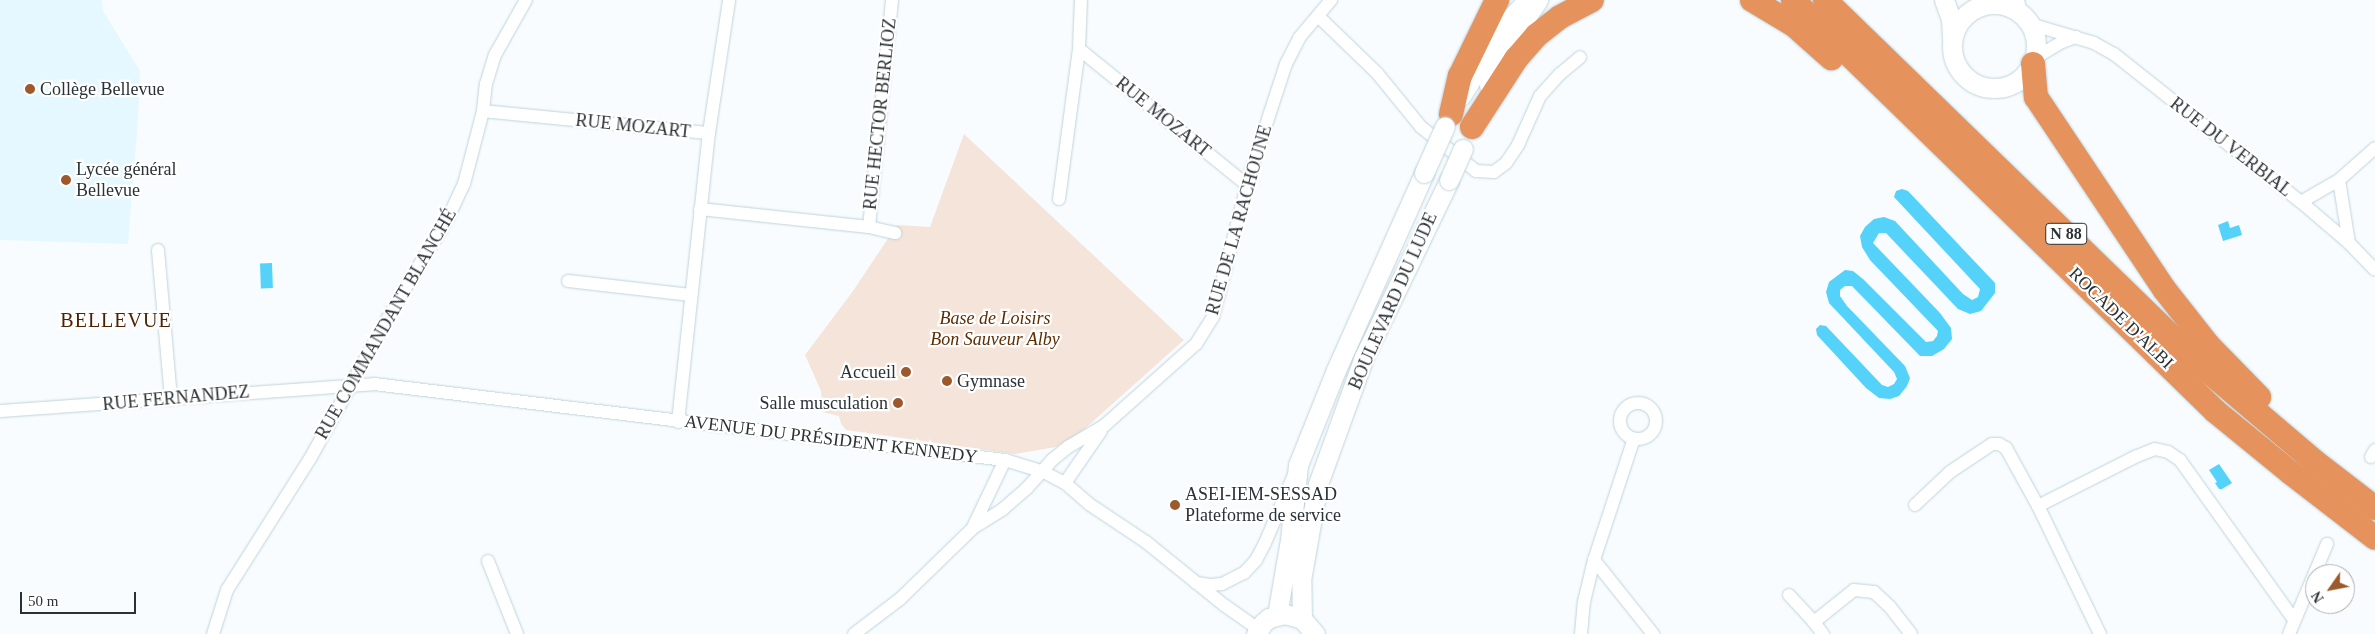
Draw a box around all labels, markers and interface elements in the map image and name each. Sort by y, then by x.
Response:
street label: RUE HECTOR BERLIOZ [859,17,901,211]
street label: RUE MOZART [1111,72,1215,162]
place label: Collège Bellevue [40,78,164,100]
marker: Collège Bellevue [24,83,36,95]
street label: RUE DU VERBIAL [2166,93,2296,201]
street label: RUE MOZART [574,109,692,143]
street label: RUE DE LA RACHOUNE [1201,122,1277,318]
place label: Lycée général Bellevue [76,159,176,202]
marker: Lycée général Bellevue [60,174,72,186]
street label: RUE COMMANDANT BLANCHÉ [311,205,461,443]
street label: BOULEVARD DU LUDE [1344,209,1442,393]
road number: N 88 [2045,220,2087,248]
street label: ROCADE D'ALBI [2064,263,2178,373]
district label: BELLEVUE [59,308,173,332]
park label: Base de Loisirs Bon Sauveur Alby [930,308,1060,350]
place label: Accueil [840,361,896,383]
marker: Accueil [900,366,912,378]
place label: Gymnase [957,370,1025,392]
marker: Gymnase [941,375,953,387]
street label: RUE FERNANDEZ [102,381,250,415]
place label: Salle musculation [760,392,888,414]
marker: Salle musculation [892,397,904,409]
street label: AVENUE DU PRÉSIDENT KENNEDY [683,410,979,468]
place label: ASEI-IEM-SESSAD Plateforme de service [1185,484,1341,526]
marker: ASEI-IEM-SESSAD Plateforme de service [1169,499,1181,511]
north arrow [2305,564,2355,614]
scale bar [22,582,139,614]
text: N [2309,589,2327,605]
text: 50 m [28,593,58,609]

